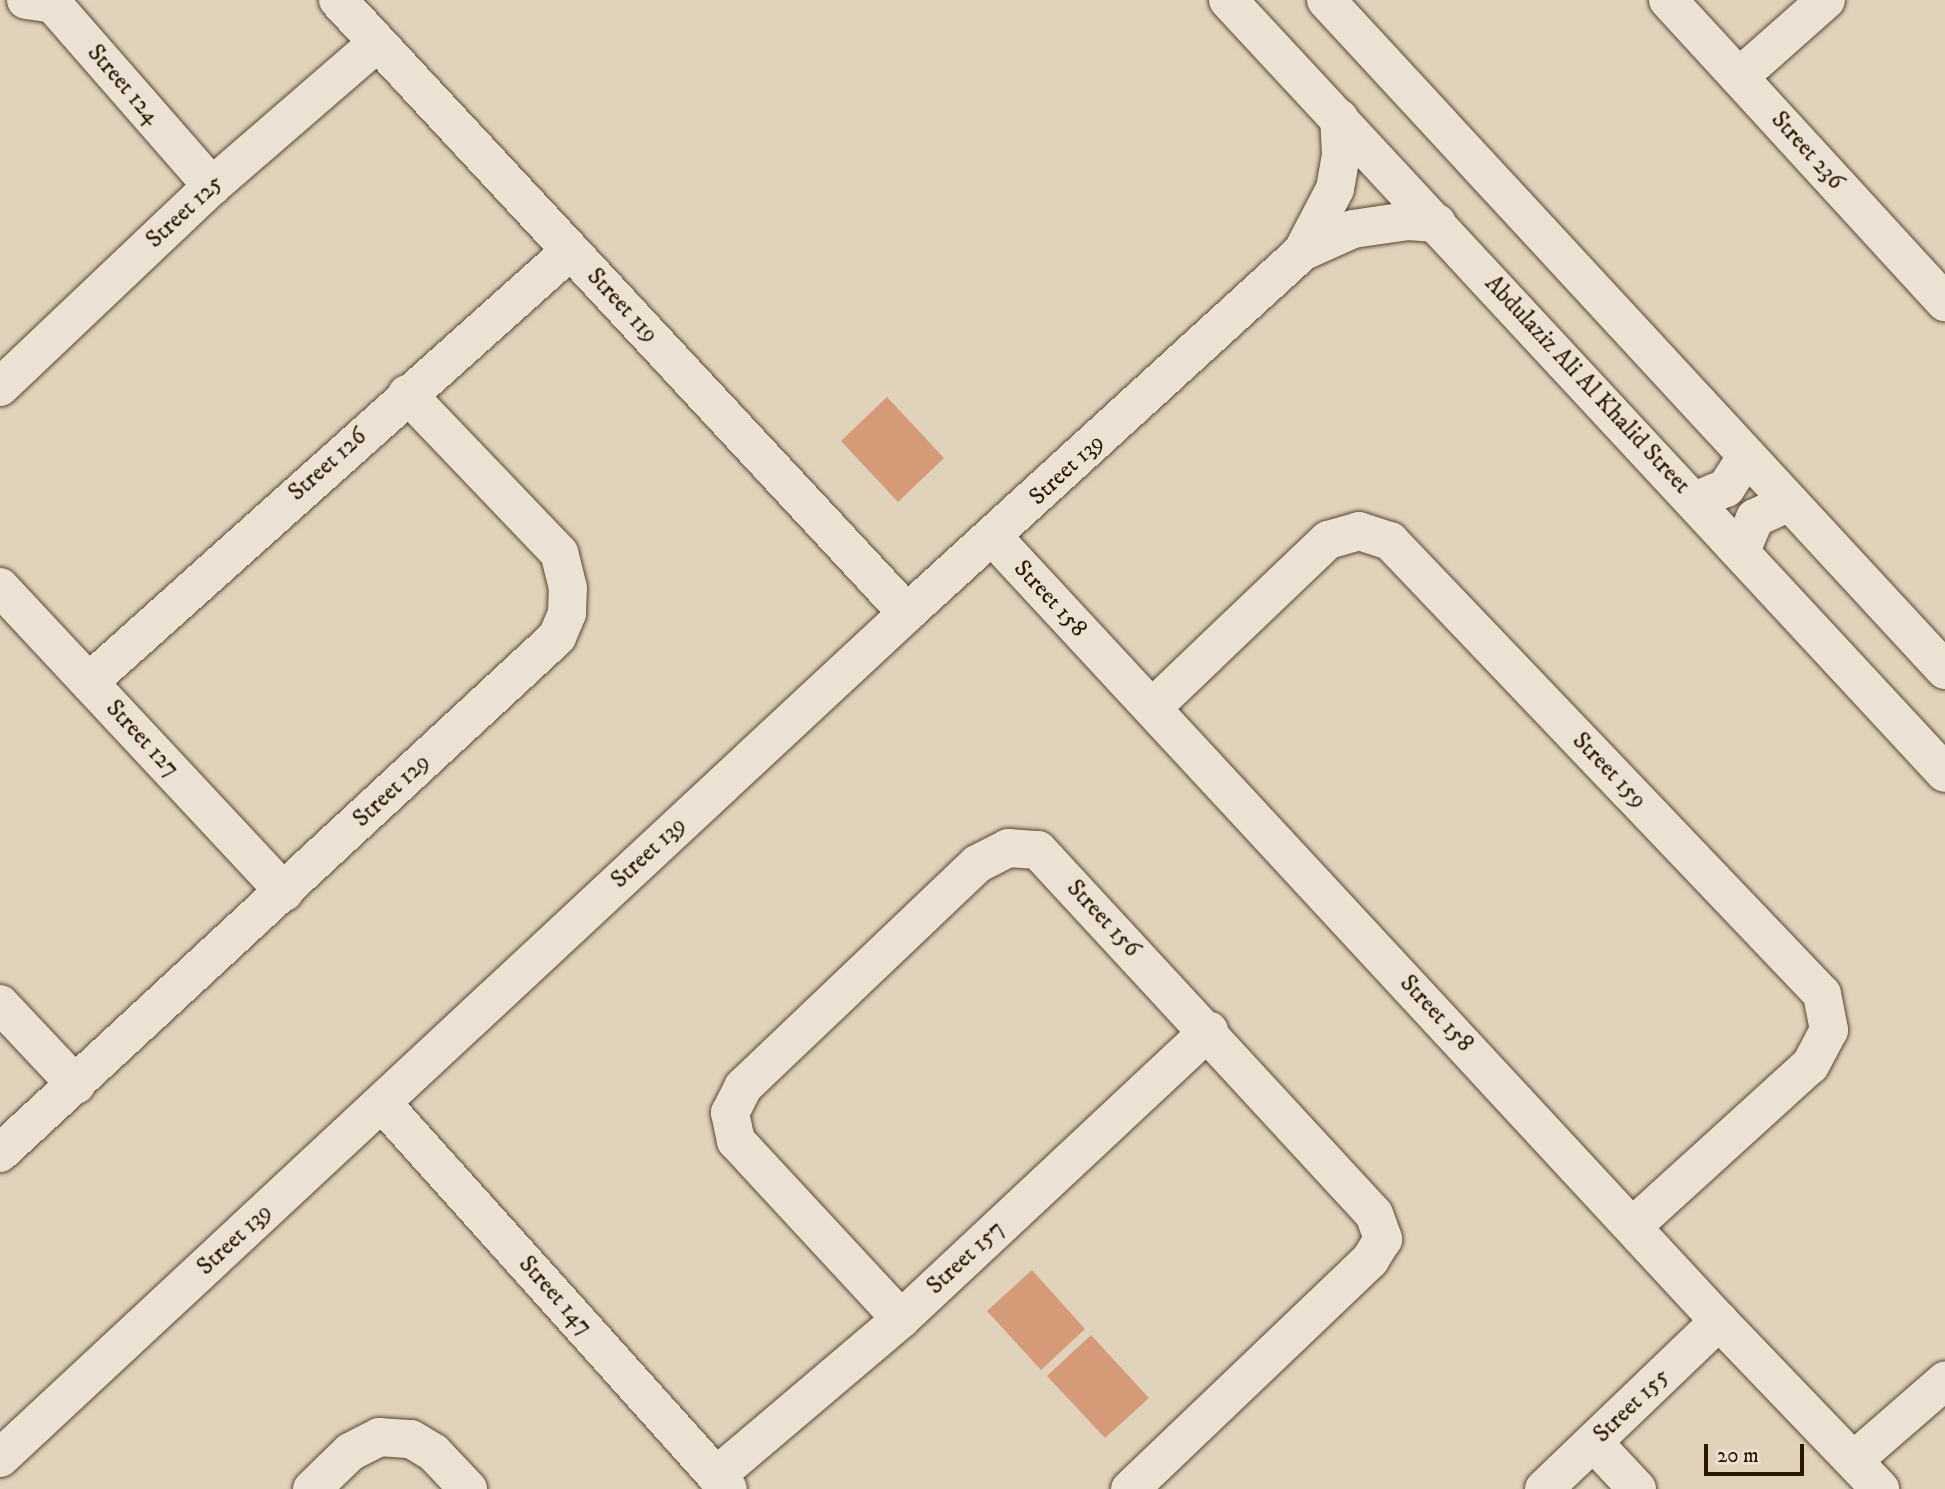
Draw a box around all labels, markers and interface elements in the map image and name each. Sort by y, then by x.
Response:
street label: Street 124 [81,39,165,131]
street label: Street 236 [1764,106,1850,196]
street label: Street 125 [141,169,229,255]
street label: Street 119 [580,263,664,349]
street label: Abdulaziz Ali Al Khalid Street [1478,270,1696,500]
street label: Street 126 [283,423,373,507]
street label: Street 139 [1024,428,1110,512]
street label: Street 158 [1007,555,1093,643]
street label: Street 127 [99,695,185,783]
street label: Street 159 [1566,727,1652,815]
street label: Street 129 [348,748,436,834]
street label: Street 139 [606,811,692,895]
street label: Street 156 [1060,874,1146,964]
street label: Street 158 [1393,970,1479,1058]
street label: Street 139 [192,1198,278,1282]
street label: Street 157 [921,1215,1011,1301]
street label: Street 147 [512,1251,598,1341]
street label: Street 155 [1588,1363,1676,1449]
scale bar [1707,1430,1807,1474]
text: 20 m [1717,1443,1759,1469]

